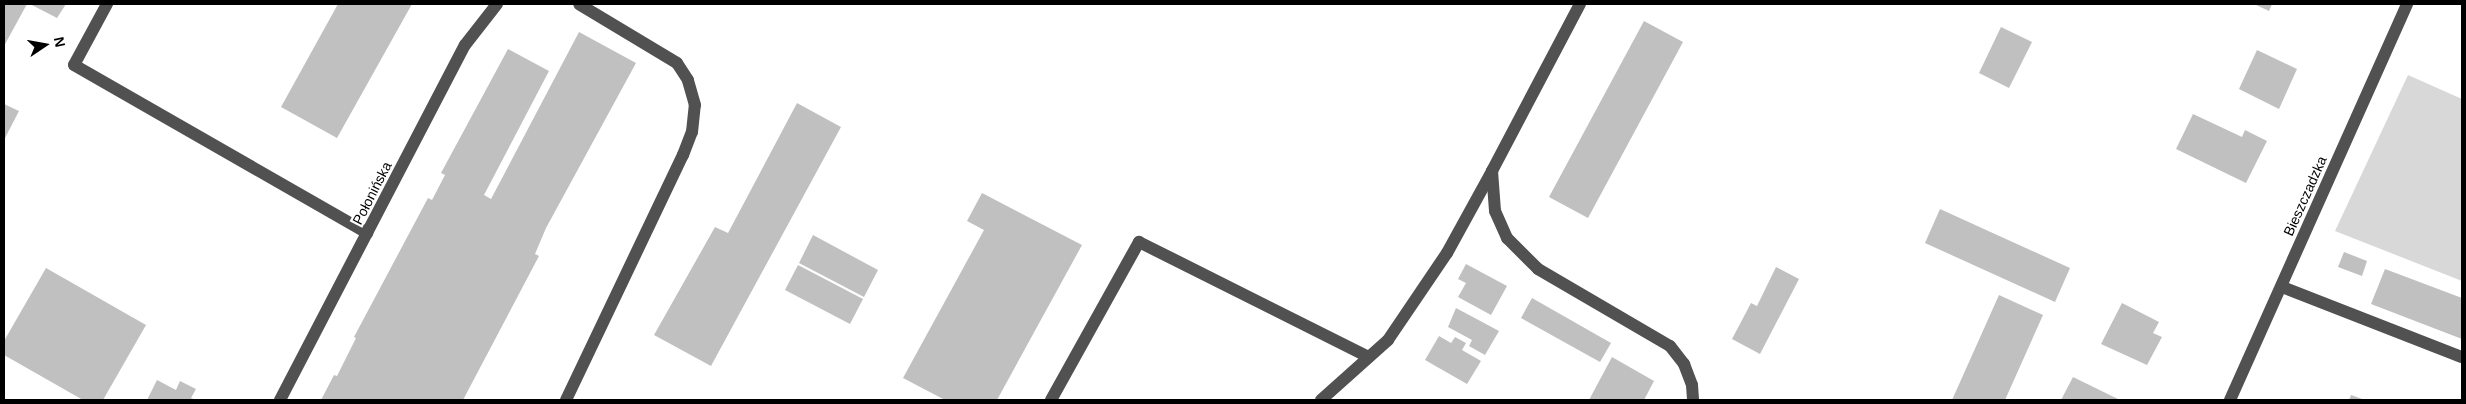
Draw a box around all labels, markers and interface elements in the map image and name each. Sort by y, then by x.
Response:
north arrow [20,20,70,70]
text: N [51,35,69,48]
street label: Bieszczadzka [2280,153,2330,239]
street label: Połonińska [349,159,395,227]

